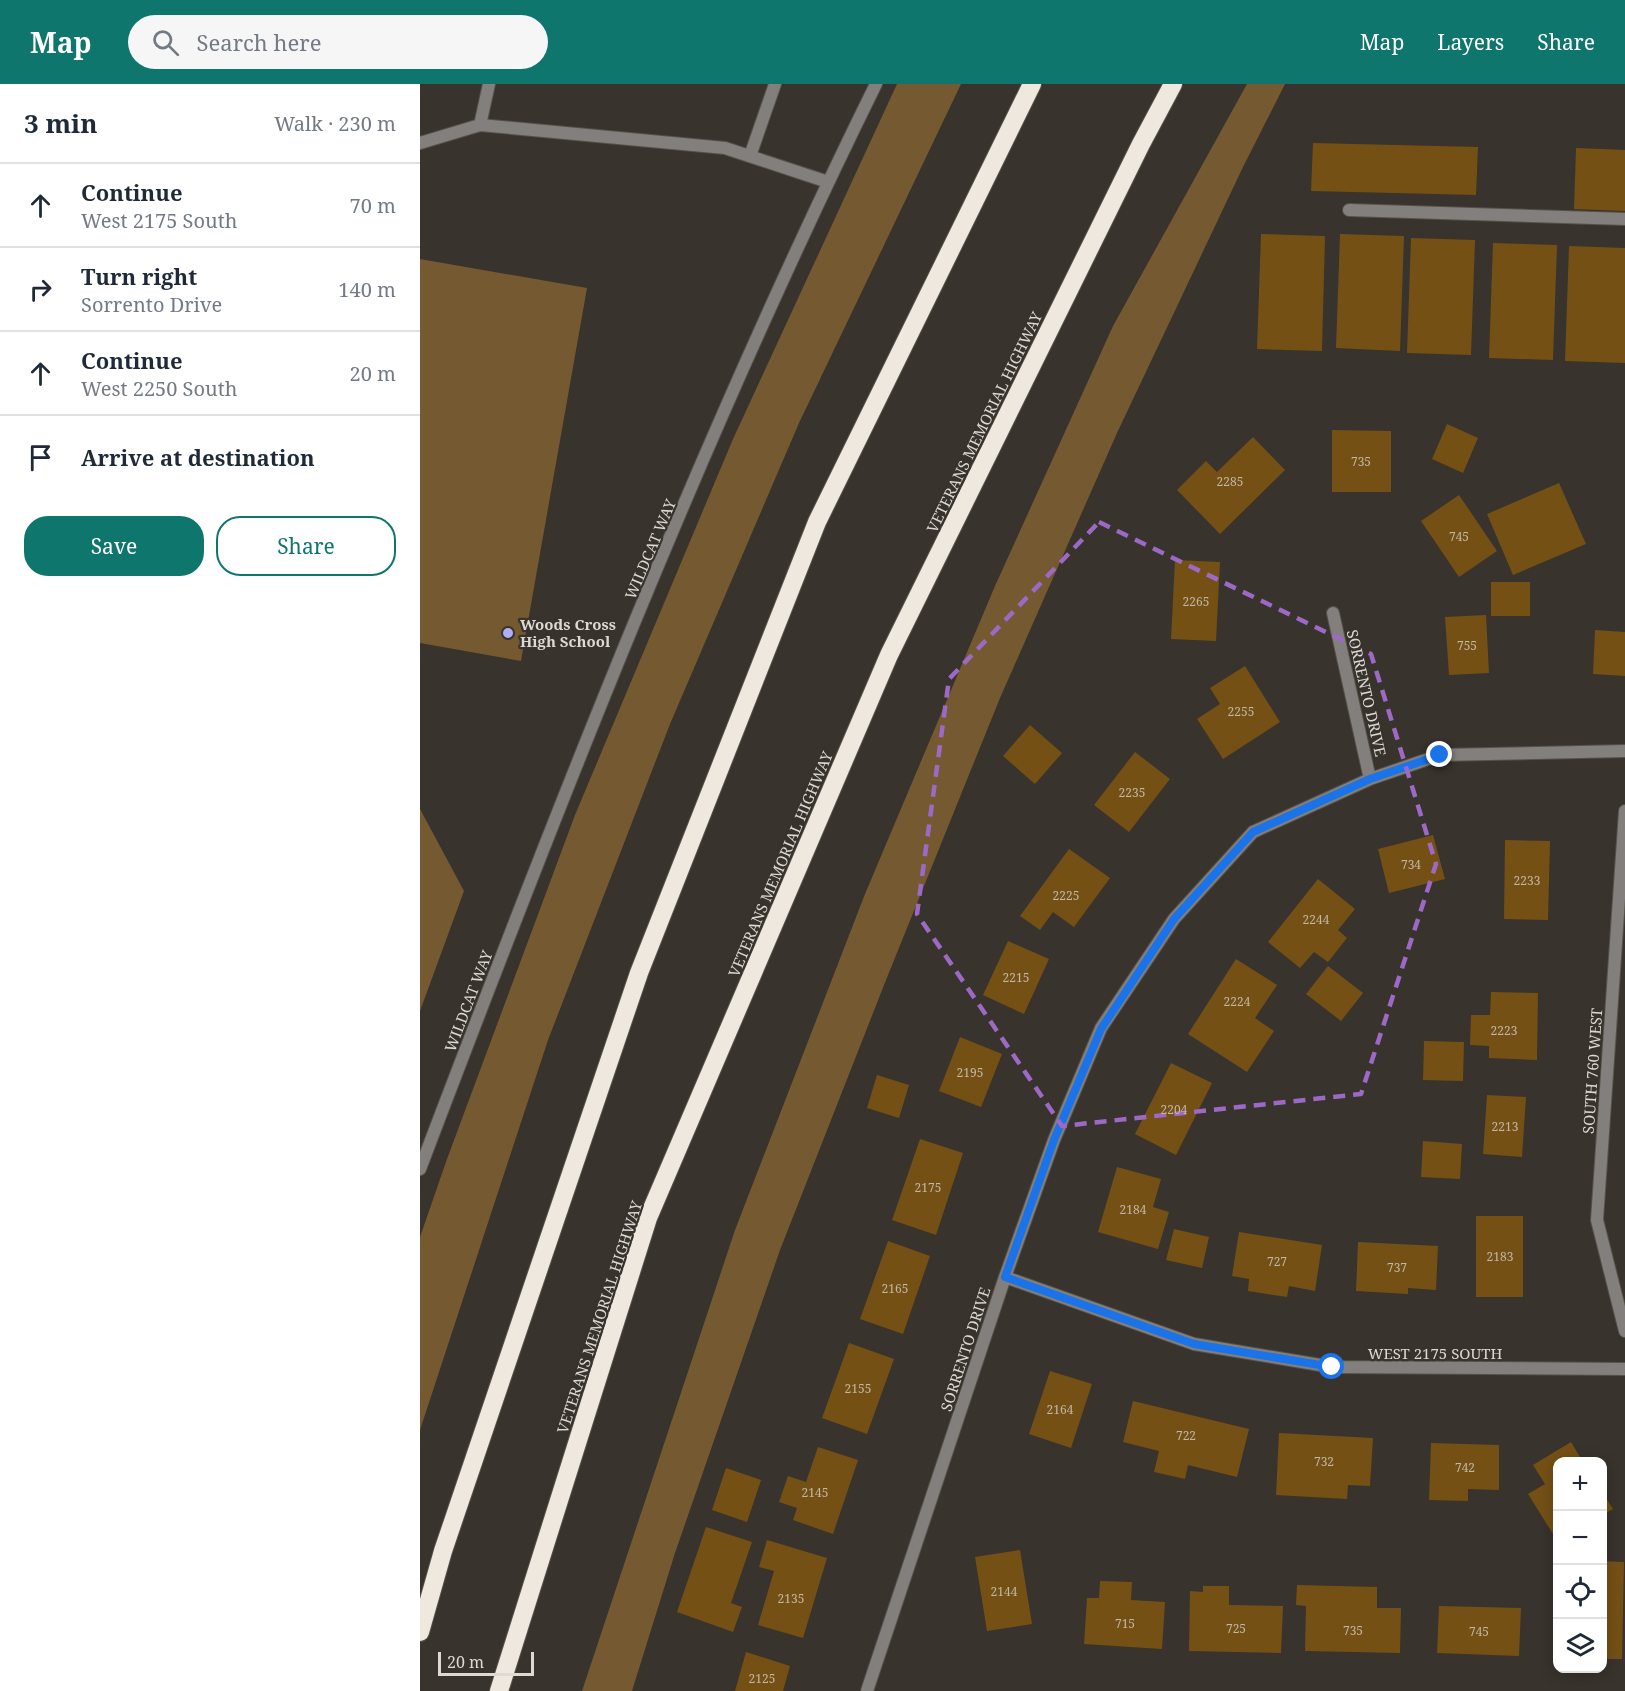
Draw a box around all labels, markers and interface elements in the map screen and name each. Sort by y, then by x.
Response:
search box [128,15,548,69]
text: Map [30,23,92,61]
icon: search [149,26,182,59]
text: Search here [197,27,321,57]
text: Map [1360,28,1404,56]
text: Layers [1437,28,1504,56]
text: Share [1537,28,1595,56]
text: 3 min [24,105,98,141]
text: Walk · 230 m [274,110,396,137]
text: Continue [81,177,183,207]
icon: ahead [24,189,57,222]
text: 70 m [350,192,396,219]
text: West 2175 South [81,207,237,234]
text: Turn right [81,261,197,291]
icon: right [24,273,57,306]
text: 140 m [338,276,396,303]
text: Sorrento Drive [81,291,222,318]
street label: VETERANS MEMORIAL HIGHWAY [922,308,1047,536]
text: Continue [81,345,183,375]
icon: ahead [24,357,57,390]
text: 20 m [350,360,396,387]
text: West 2250 South [81,375,237,402]
icon: arrive [24,441,57,474]
text: Arrive at destination [81,442,315,472]
house number: 735 [1351,453,1371,470]
house number: 2285 [1217,473,1243,490]
street label: WILDCAT WAY [620,495,680,602]
button: Save [24,516,204,576]
button: Share [216,516,396,576]
house number: 745 [1449,528,1469,545]
house number: 2265 [1183,593,1209,610]
place label: Woods Cross High School [520,614,616,651]
marker: Woods Cross High School [501,626,515,640]
street label: SORRENTO DRIVE [1343,628,1391,758]
house number: 755 [1457,637,1477,654]
house number: 2255 [1228,703,1254,720]
route end [1426,741,1452,767]
street label: VETERANS MEMORIAL HIGHWAY [723,748,837,980]
house number: 2235 [1119,784,1145,801]
house number: 734 [1401,856,1421,873]
house number: 2233 [1514,872,1541,889]
house number: 2225 [1053,887,1079,904]
house number: 2244 [1303,911,1330,928]
street label: WILDCAT WAY [439,947,497,1055]
house number: 2215 [1003,969,1029,986]
house number: 2224 [1224,993,1251,1010]
street label: SOUTH 760 WEST [1578,1007,1606,1135]
house number: 2223 [1491,1022,1518,1039]
house number: 2195 [957,1064,983,1081]
house number: 2204 [1161,1101,1188,1118]
house number: 2213 [1492,1118,1519,1135]
house number: 2175 [915,1179,941,1196]
street label: VETERANS MEMORIAL HIGHWAY [552,1198,646,1436]
house number: 2184 [1120,1201,1147,1218]
house number: 2183 [1487,1248,1514,1265]
house number: 727 [1267,1253,1287,1270]
house number: 737 [1387,1259,1407,1276]
house number: 2165 [882,1280,908,1297]
street label: SORRENTO DRIVE [935,1284,995,1414]
street label: WEST 2175 SOUTH [1368,1343,1502,1363]
route start [1318,1353,1344,1379]
house number: 2155 [845,1380,871,1397]
house number: 2164 [1047,1401,1074,1418]
house number: 722 [1176,1427,1196,1444]
house number: 732 [1314,1453,1334,1470]
map controls [1553,1457,1607,1673]
button: + [1553,1457,1607,1511]
house number: 742 [1455,1459,1475,1476]
house number: 2145 [802,1484,828,1501]
button: − [1553,1511,1607,1565]
button: locate [1553,1565,1607,1619]
house number: 2144 [991,1583,1018,1600]
house number: 2135 [778,1590,804,1607]
house number: 715 [1115,1615,1135,1632]
button: layers [1553,1619,1607,1673]
house number: 725 [1226,1620,1246,1637]
house number: 735 [1343,1622,1363,1639]
house number: 745 [1469,1623,1489,1640]
scale bar [438,1649,534,1676]
text: 20 m [447,1651,484,1673]
house number: 2125 [749,1670,775,1687]

